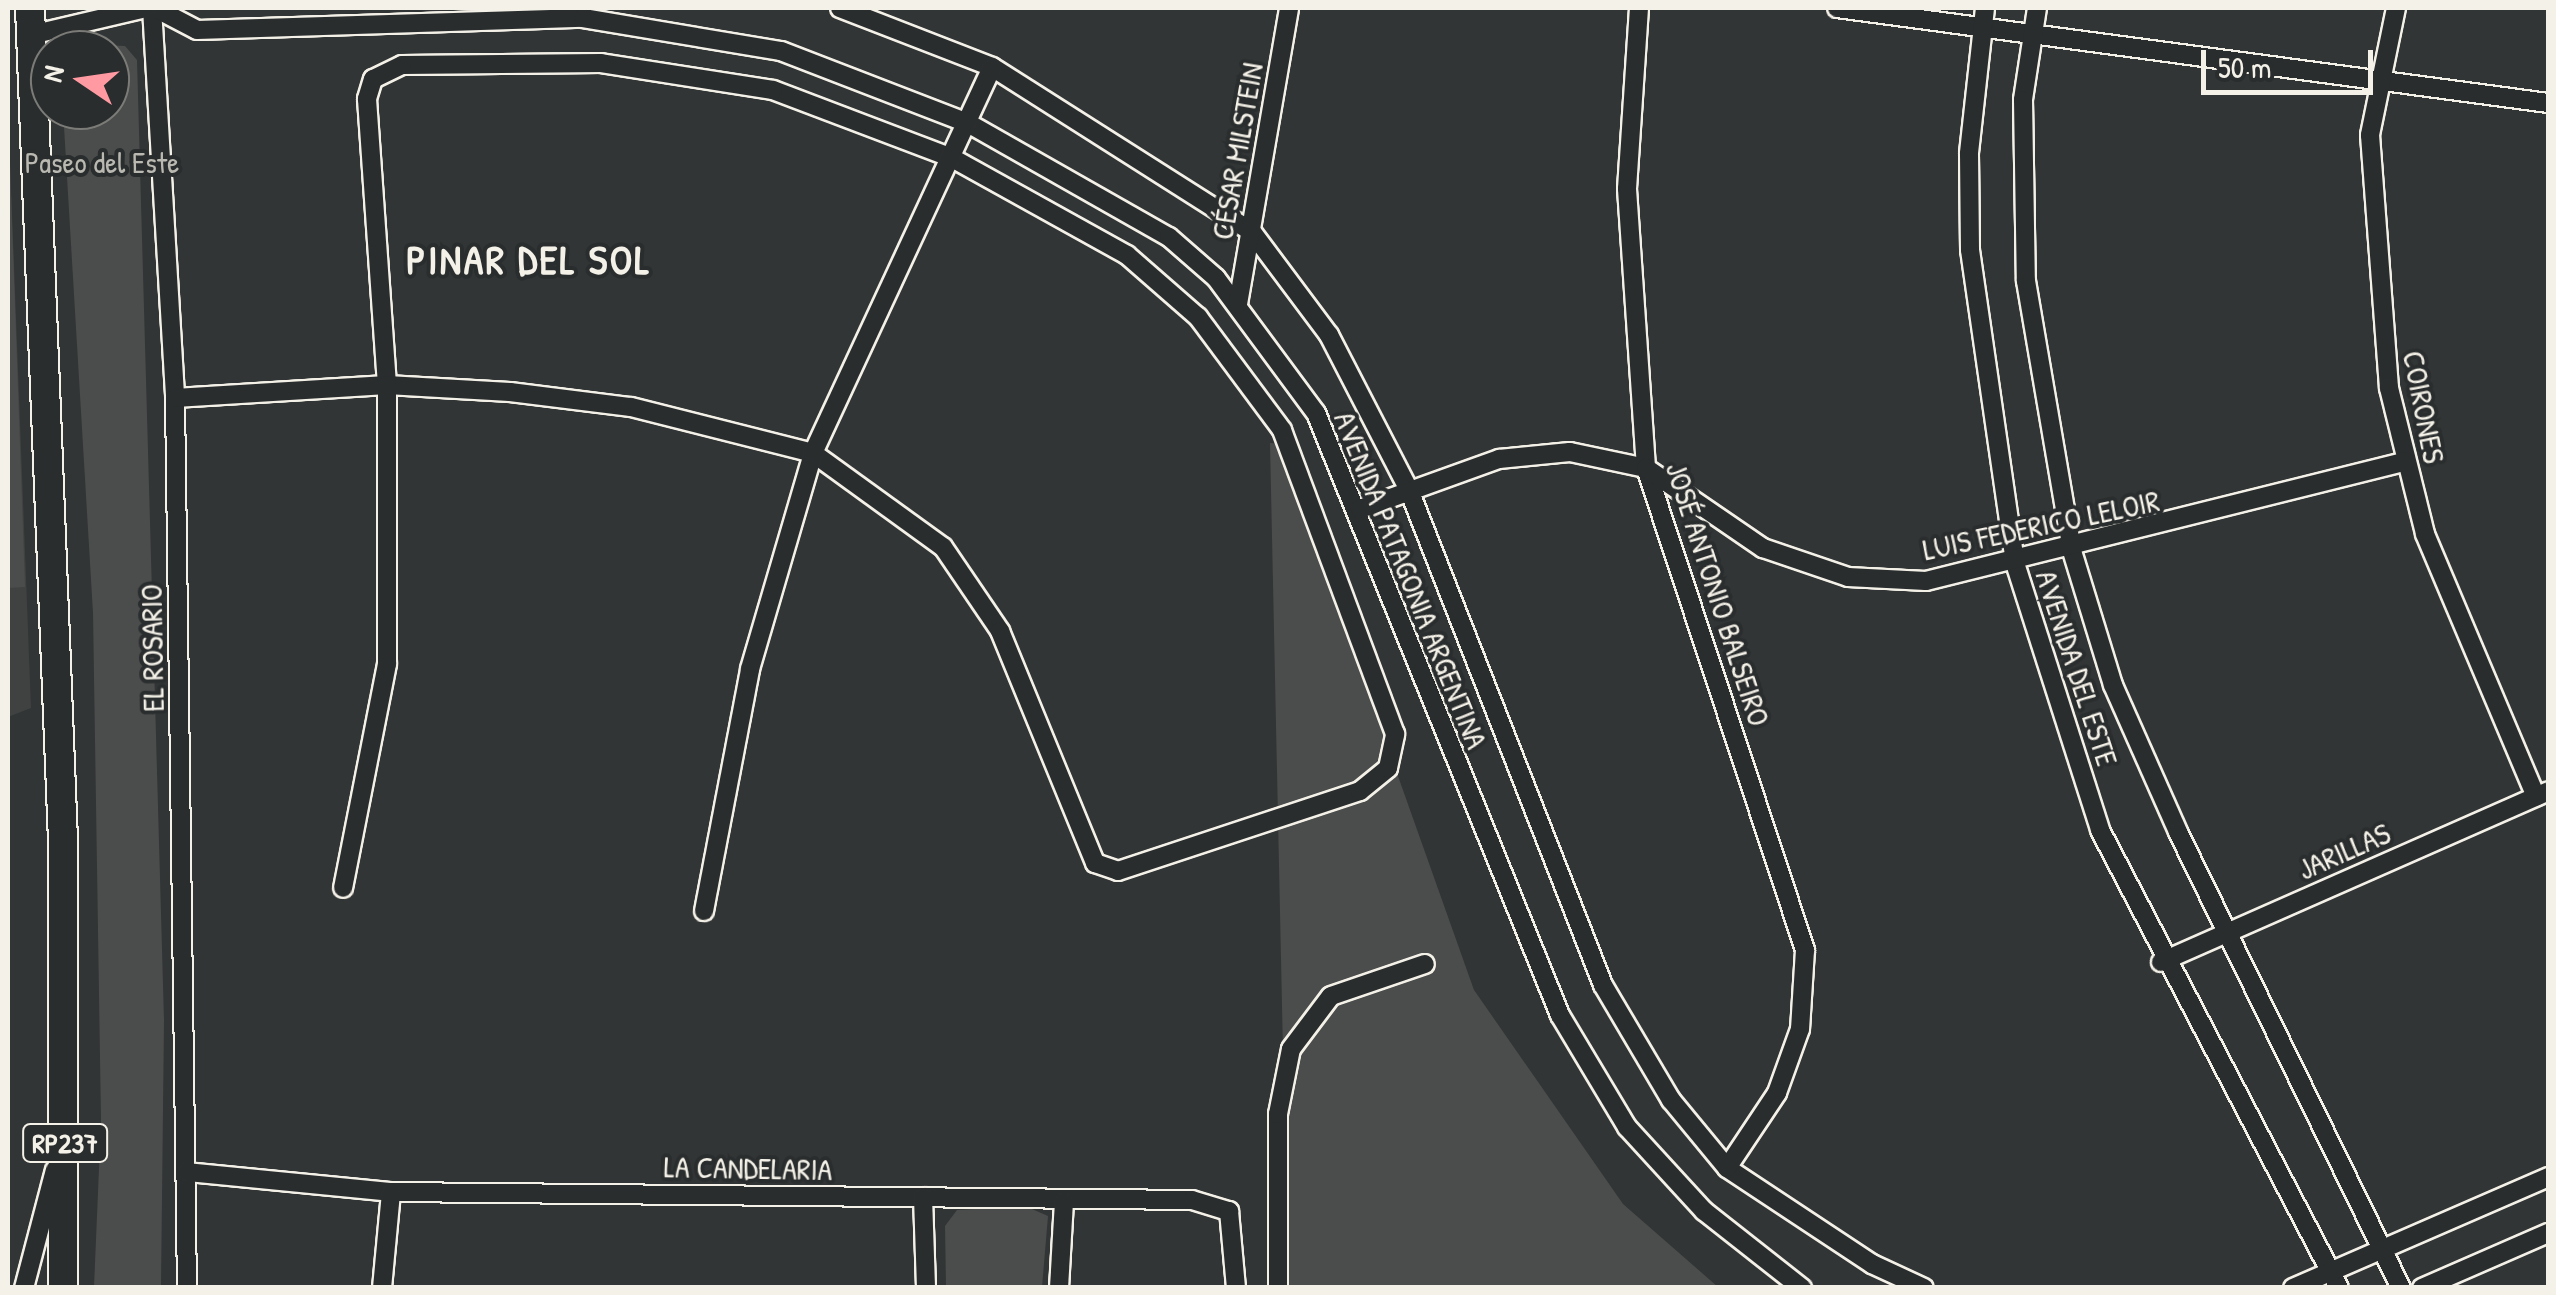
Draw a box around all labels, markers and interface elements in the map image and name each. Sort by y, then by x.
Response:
north arrow [30,30,130,130]
scale bar [2206,30,2378,92]
text: 50 m [2218,47,2271,87]
street label: CÉSAR MILSTEIN [1204,60,1270,242]
text: N [33,62,73,85]
park label: Paseo del Este [25,144,179,180]
district label: PINAR DEL SOL [406,235,652,283]
street label: COIRONES [2396,348,2452,466]
street label: AVENIDA PATAGONIA ARGENTINA [1327,406,1495,754]
street label: JOSÉ ANTONIO BALSEIRO [1658,458,1778,730]
street label: LUIS FEDERICO LELOIR [1919,482,2163,568]
street label: AVENIDA DEL ESTE [2028,566,2126,770]
street label: EL ROSARIO [133,584,171,712]
street label: JARILLAS [2292,815,2396,887]
road number: RP237 [20,1120,110,1166]
street label: LA CANDELARIA [664,1149,832,1187]

